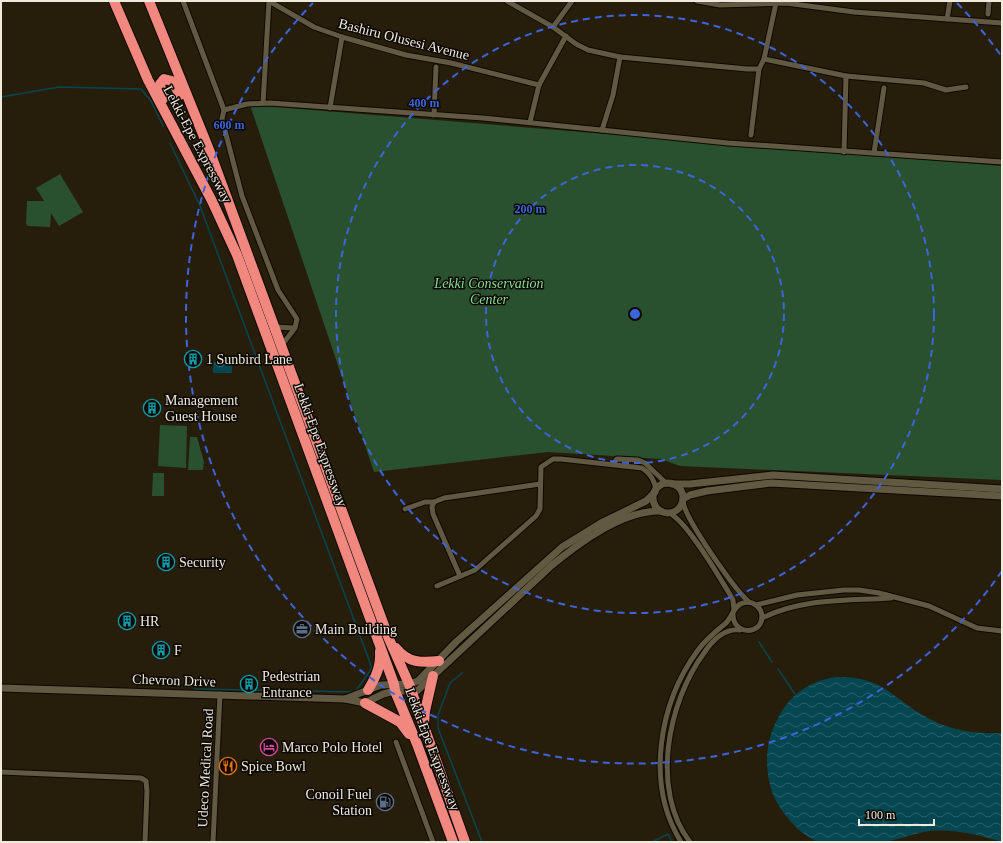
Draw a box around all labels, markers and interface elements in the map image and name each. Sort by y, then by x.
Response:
street label: Bashiru Olusesi Avenue [337,16,471,63]
street label: Lekki-Epe Expressway [160,83,235,205]
text: 400 m [409,96,440,110]
text: 600 m [214,118,245,132]
text: 200 m [515,202,546,216]
park label: Lekki Conservation Center [433,276,544,307]
centre of rings [628,307,642,321]
building icon: 1 Sunbird Lane [183,349,203,369]
place label: 1 Sunbird Lane [206,352,292,367]
street label: Lekki-Epe Expressway [291,381,350,509]
place label: Management Guest House [165,393,238,424]
building icon: Management Guest House [142,398,162,418]
building icon: Security [156,552,176,572]
place label: Security [179,555,226,570]
building icon: HR [117,611,137,631]
place label: HR [140,614,160,629]
office icon: Main Building [292,619,312,639]
place label: Main Building [315,622,397,637]
building icon: F [151,640,171,660]
place label: F [174,643,182,658]
place label: Pedestrian Entrance [262,669,320,700]
street label: Chevron Drive [132,672,216,689]
building icon: Pedestrian Entrance [239,674,259,694]
street label: Lekki-Epe Expressway [402,686,463,813]
street label: Udeco Medical Road [195,708,216,828]
hotel icon: Marco Polo Hotel [259,737,279,757]
place label: Marco Polo Hotel [282,740,382,755]
restaurant icon: Spice Bowl [218,756,238,776]
place label: Spice Bowl [241,759,306,774]
place label: Conoil Fuel Station [305,787,372,818]
fuel station icon: Conoil Fuel Station [375,792,395,812]
scale bar [859,801,934,827]
text: 100 m [865,808,896,822]

